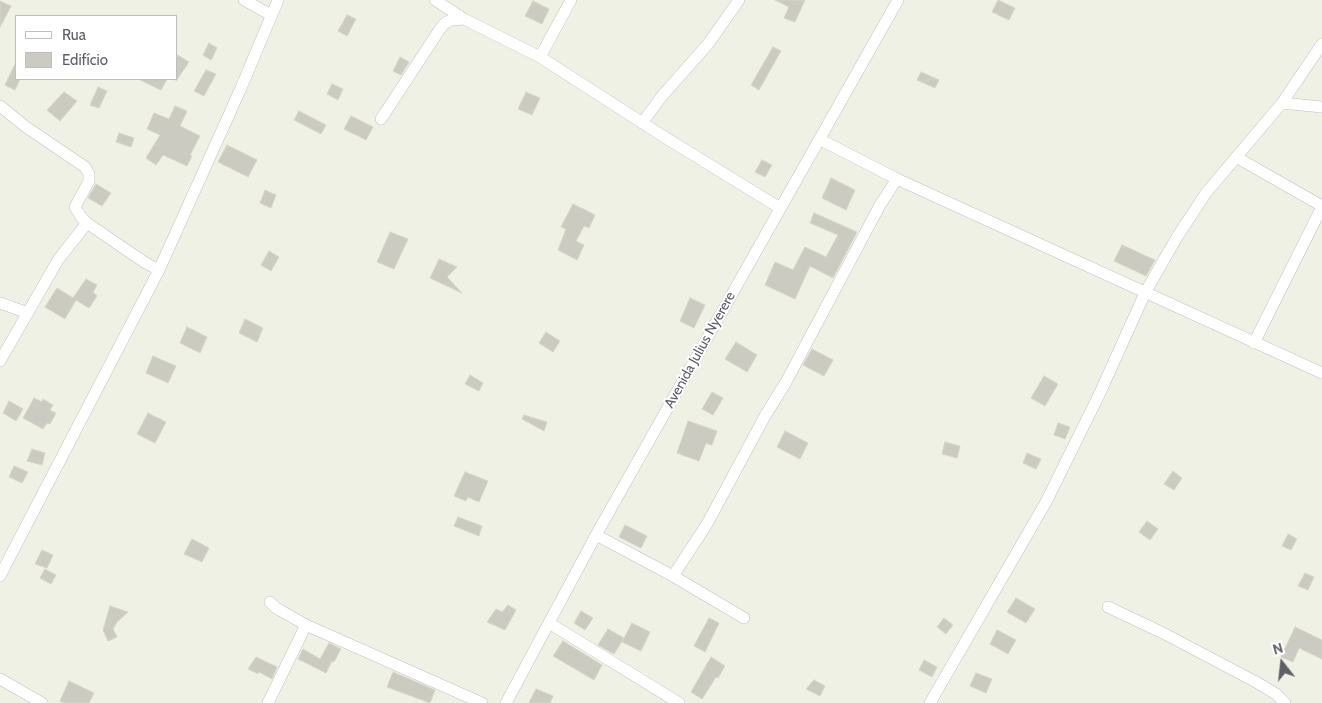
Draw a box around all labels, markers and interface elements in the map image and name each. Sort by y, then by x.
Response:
legend [15,15,178,80]
text: Rua [62,26,86,44]
text: Edifício [62,51,108,69]
street label: Avenida Julius Nyerere [661,289,739,411]
north arrow [1257,638,1307,688]
text: N [1271,639,1285,659]

